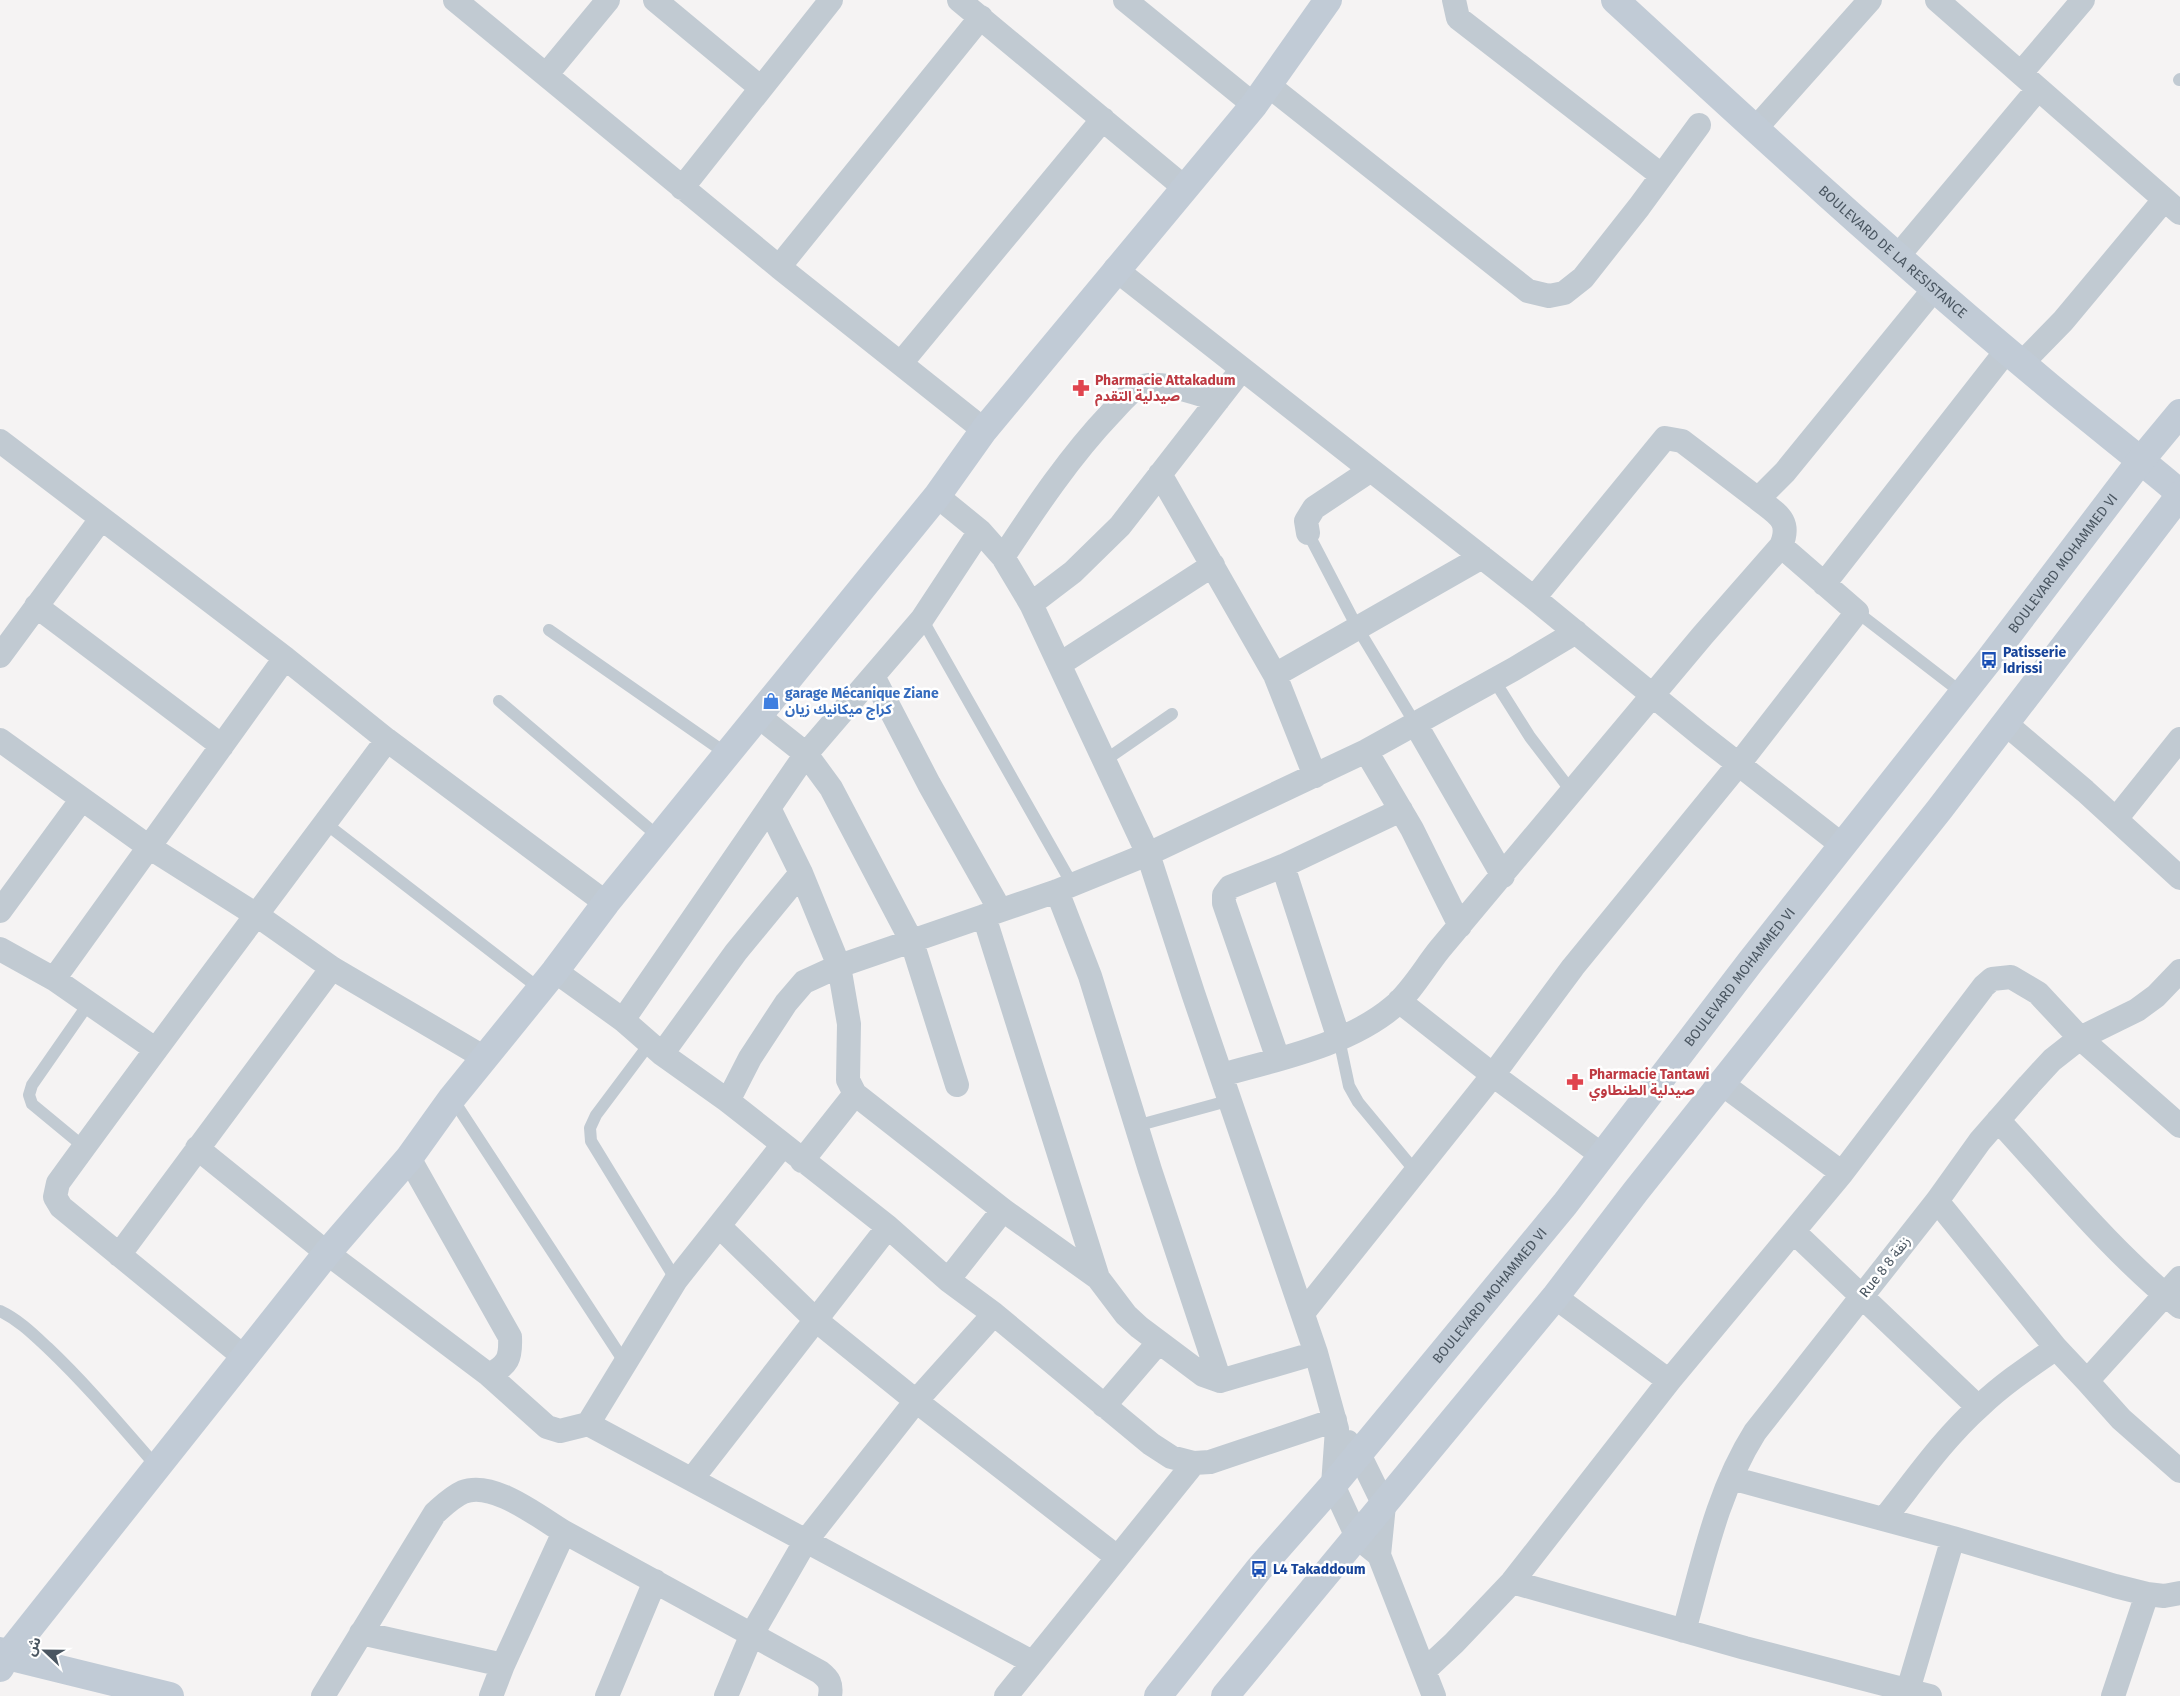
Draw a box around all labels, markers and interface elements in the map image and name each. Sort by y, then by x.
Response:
street label: BOULEVARD DE LA RESISTANCE [1815,182,1971,322]
place label: Pharmacie Attakadum صيدلية التقدم [1095,372,1236,407]
pharmacy icon: Pharmacie Attakadum صيدلية التقدم [1071,378,1091,398]
street label: BOULEVARD MOHAMMED VI [2004,490,2121,636]
place label: Patisserie Idrissi [2003,644,2066,677]
bus stop icon: Patisserie Idrissi [1979,650,1999,670]
place label: garage Mécanique Ziane كراج ميكانيك زيان [785,685,939,720]
shop icon: garage Mécanique Ziane كراج ميكانيك زيان [761,691,781,711]
street label: BOULEVARD MOHAMMED VI [1680,904,1798,1050]
place label: Pharmacie Tantawi صيدلية الطنطاوي [1589,1066,1710,1101]
pharmacy icon: Pharmacie Tantawi صيدلية الطنطاوي [1565,1072,1585,1092]
street label: BOULEVARD MOHAMMED VI [1429,1224,1550,1367]
street label: Rue 8 8 زنقة [1856,1233,1914,1301]
bus stop icon: L4 Takaddoum [1249,1559,1269,1579]
place label: L4 Takaddoum [1273,1561,1366,1578]
north arrow [20,1626,70,1676]
text: ش [22,1634,45,1658]

